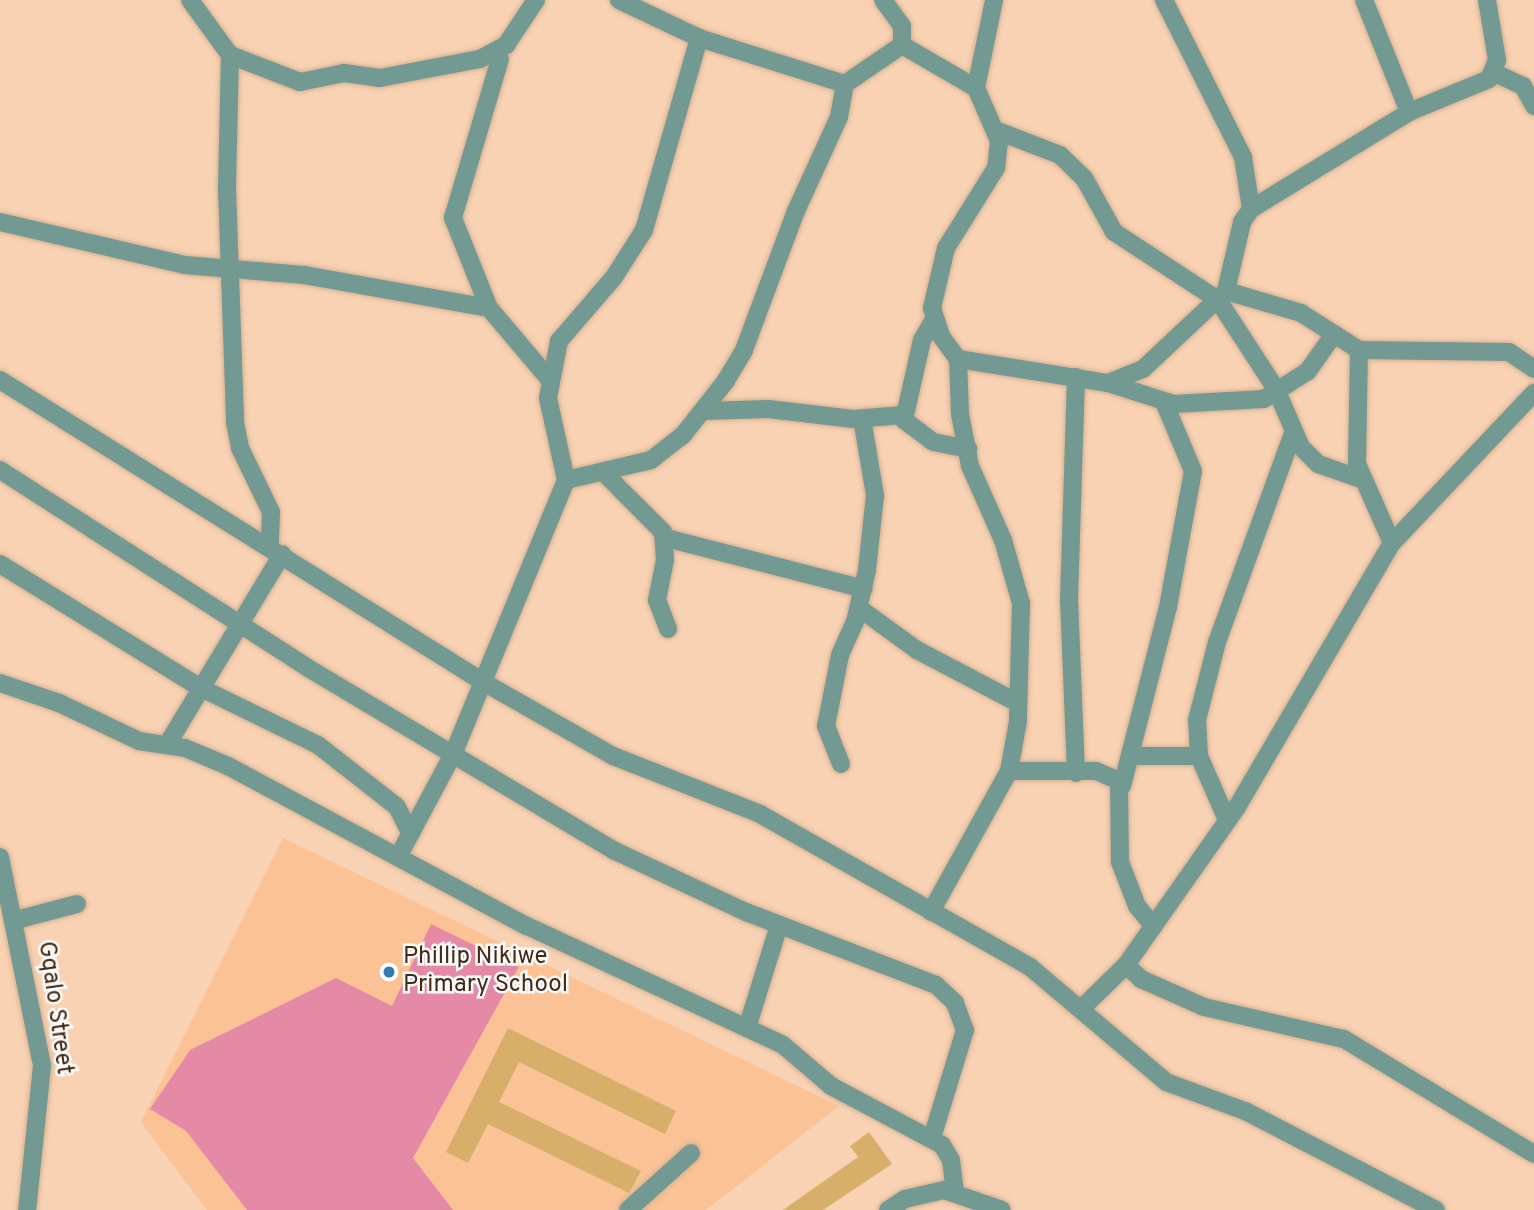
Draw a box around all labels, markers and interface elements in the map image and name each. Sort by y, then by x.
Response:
street label: Gqalo Street [30,940,78,1076]
place label: Phillip Nikiwe Primary School [403,944,568,1000]
marker: Phillip Nikiwe Primary School [381,964,397,980]

